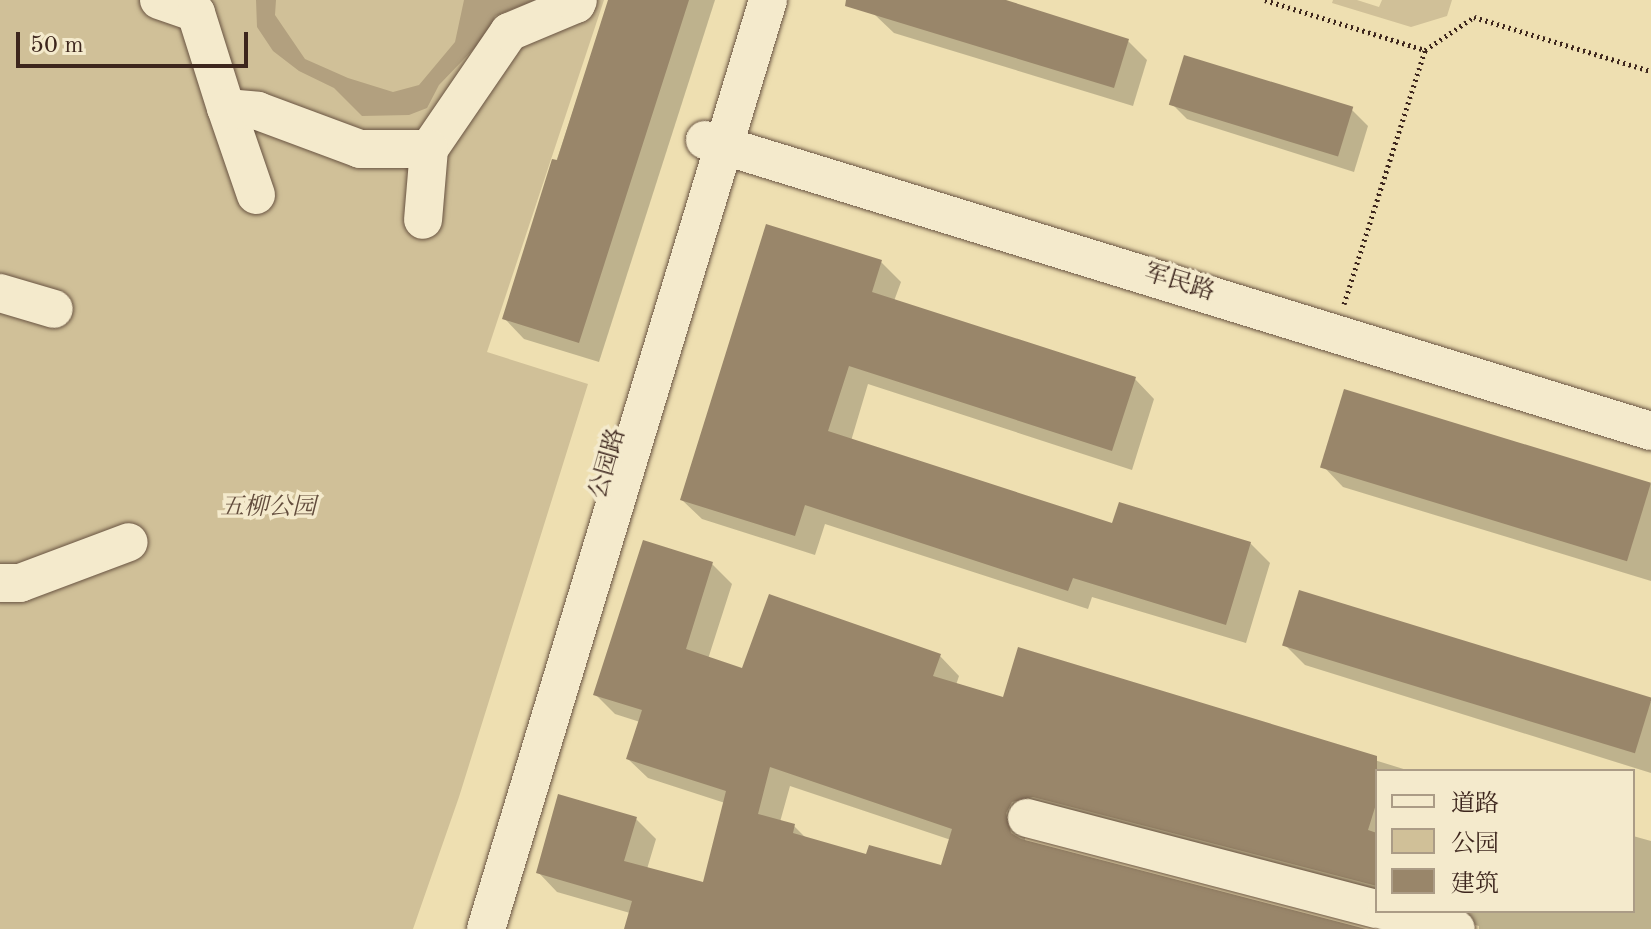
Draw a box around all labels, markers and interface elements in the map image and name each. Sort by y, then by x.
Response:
scale bar [20,16,252,66]
text: 50 m [30,34,84,58]
street label: 军民路 [1140,260,1218,308]
street label: 公园路 [585,425,633,503]
park label: 五柳公园 [220,495,316,523]
legend [1375,769,1635,913]
text: 道路 [1451,793,1499,817]
text: 公园 [1451,833,1499,857]
text: 建筑 [1451,873,1499,897]

